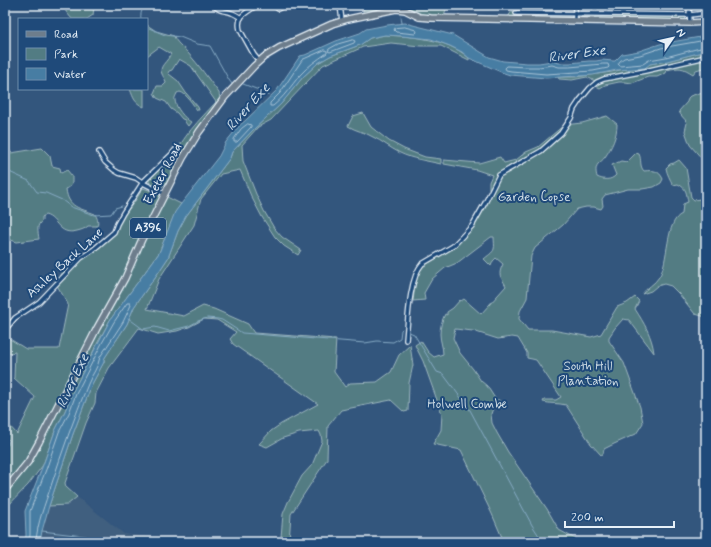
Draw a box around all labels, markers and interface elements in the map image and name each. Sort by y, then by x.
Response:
legend [18,18,148,90]
north arrow [653,18,693,58]
text: N [673,26,688,40]
text: Road [54,27,78,43]
water label: River Exe [547,41,608,67]
text: Park [54,47,78,63]
text: Water [54,67,86,83]
water label: River Exe [222,79,275,134]
street label: Exeter Road [140,140,186,208]
park label: Garden Copse [498,189,570,206]
road number: A396 [130,218,166,238]
street label: Ashley Back Lane [23,224,107,302]
water label: River Exe [53,350,94,411]
park label: South Hill Plantation [557,358,619,390]
park label: Holwell Combe [427,396,507,413]
scale bar [565,503,674,529]
text: 200 m [571,510,604,526]

